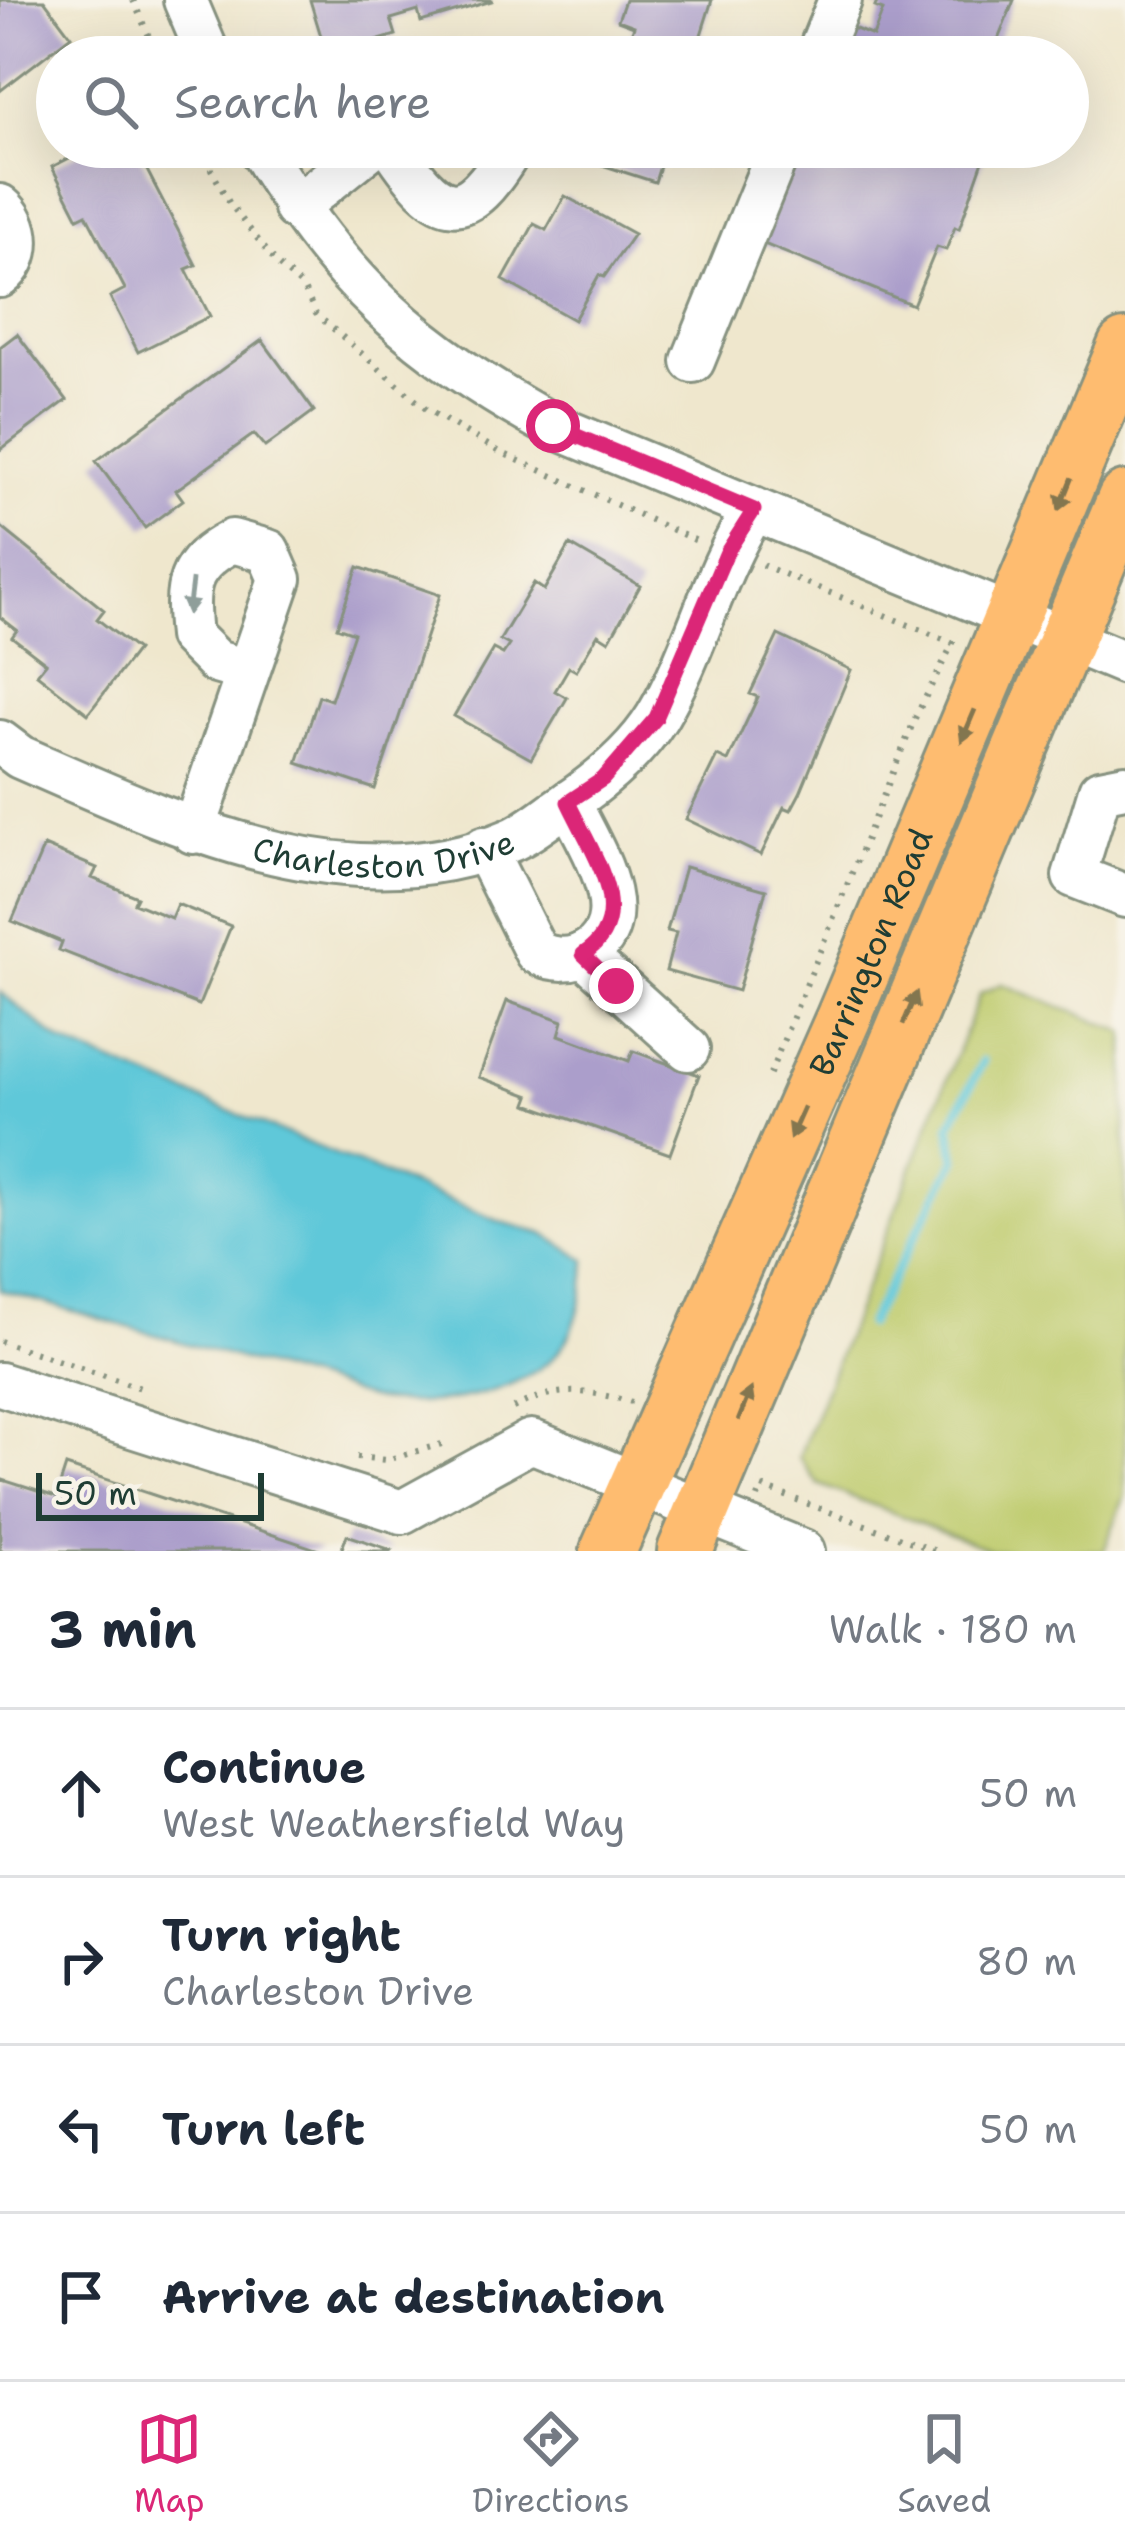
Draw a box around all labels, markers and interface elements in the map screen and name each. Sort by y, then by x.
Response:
search box [36,36,1089,168]
icon: search [78,69,144,135]
text: Search here [174,72,431,132]
route start [526,399,580,453]
one-way arrow [1055,476,1074,512]
one-way arrow [181,579,200,616]
one-way arrow [958,708,977,744]
street label: Charleston Drive [248,819,521,889]
street label: Barrington Road [799,822,943,1083]
route end [589,959,643,1013]
one-way arrow [900,990,920,1025]
one-way arrow [787,1105,807,1140]
one-way arrow [736,1385,755,1421]
scale bar [36,1467,264,1520]
text: 50 m [54,1471,137,1516]
text: 3 min [48,1595,197,1663]
text: Walk · 180 m [829,1603,1077,1655]
text: Continue [162,1737,366,1797]
icon: ahead [48,1760,114,1826]
text: 50 m [979,1767,1077,1819]
text: West Weathersfield Way [162,1797,625,1849]
text: Turn right [162,1905,401,1965]
icon: right [48,1928,114,1994]
text: 80 m [976,1935,1077,1987]
text: Charleston Drive [162,1965,474,2017]
icon: left [48,2096,114,2162]
text: Turn left [162,2099,365,2159]
text: 50 m [979,2103,1077,2155]
icon: arrive [48,2264,114,2330]
text: Arrive at destination [162,2267,665,2327]
tab: Map [134,2406,205,2523]
tab: Directions [472,2406,630,2523]
tab: Saved [897,2406,991,2523]

